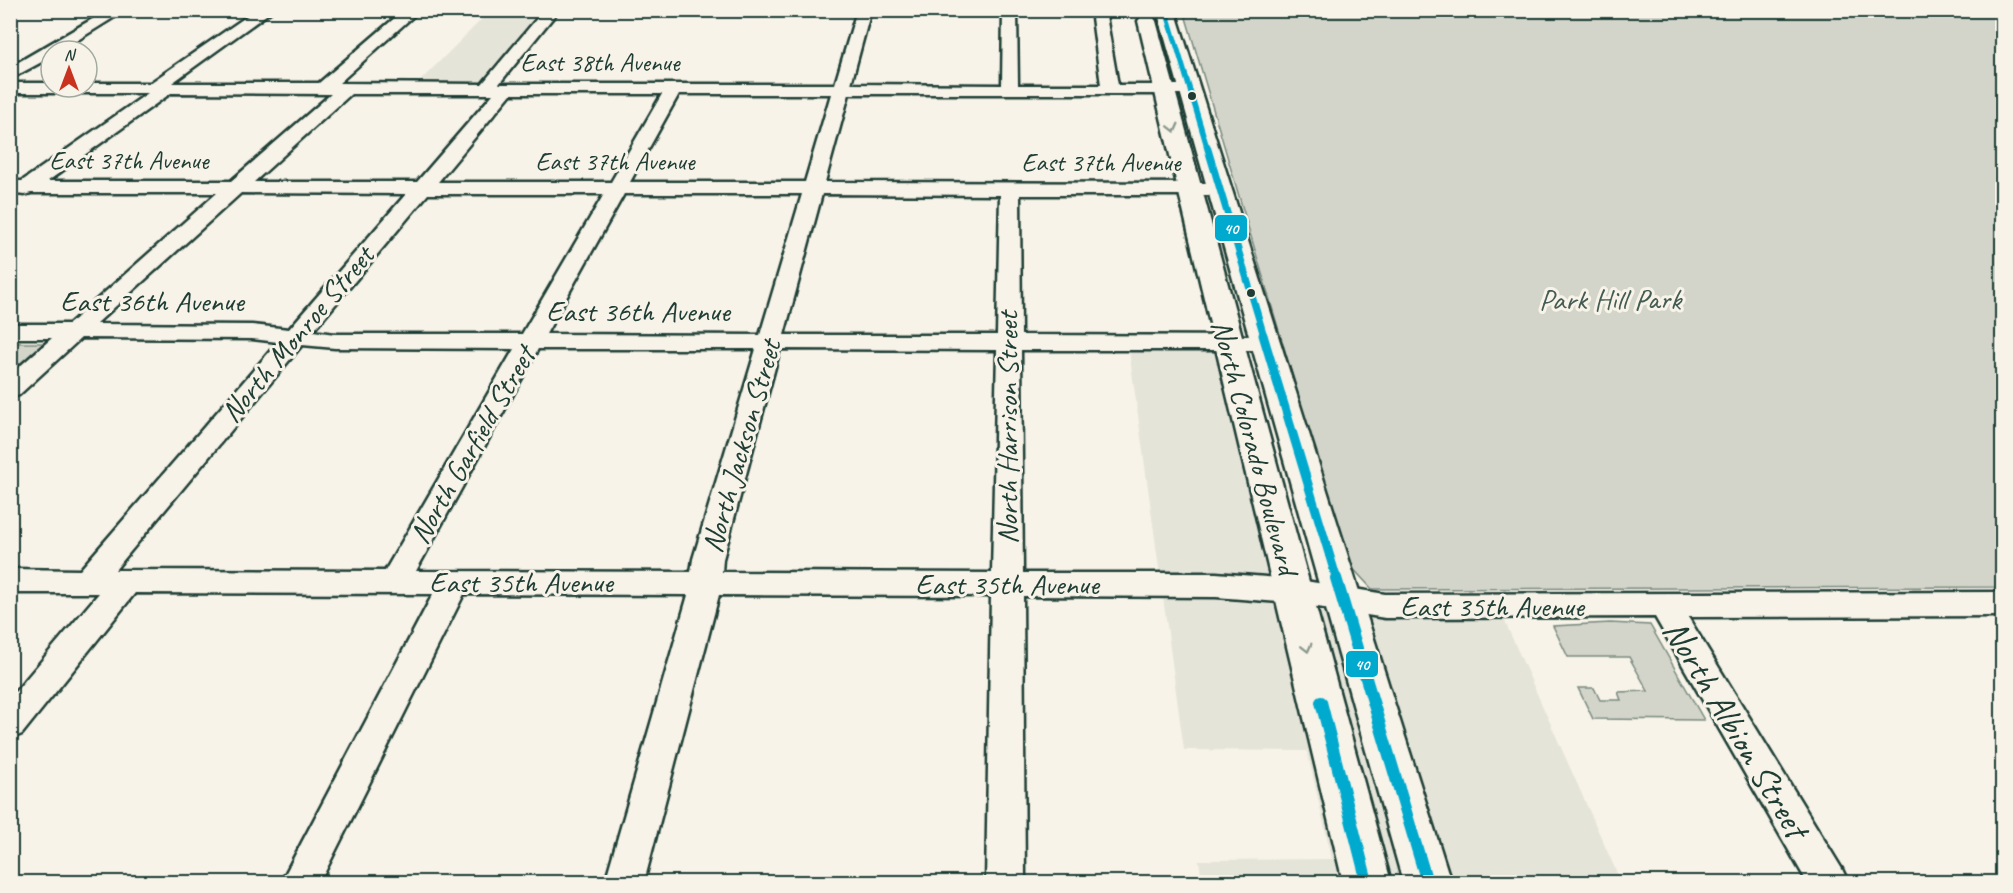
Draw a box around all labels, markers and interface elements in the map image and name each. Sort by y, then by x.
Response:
north arrow [39,39,99,99]
text: N [64,45,77,65]
street label: East 38th Avenue [521,46,681,79]
unlabelled marker [1186,90,1198,102]
one-way arrow [1167,123,1180,133]
street label: East 37th Avenue [50,144,210,177]
street label: East 37th Avenue [536,145,696,178]
street label: East 37th Avenue [1022,146,1182,179]
line badge: 40 [1214,214,1248,242]
text: 40 [1224,219,1240,239]
street label: North Monroe Street [212,236,384,430]
park label: Park Hill Park [1539,280,1683,318]
street label: East 36th Avenue [60,282,246,320]
unlabelled marker [1245,287,1257,299]
street label: East 36th Avenue [546,292,732,330]
street label: North Harrison Street [988,309,1026,544]
street label: North Colorado Boulevard [1203,316,1308,582]
street label: North Jackson Street [693,332,790,557]
street label: North Garfield Street [400,336,546,550]
street label: East 35th Avenue [429,563,615,601]
street label: East 35th Avenue [915,565,1101,603]
street label: East 35th Avenue [1400,587,1586,625]
street label: North Albion Street [1653,611,1822,850]
one-way arrow [1300,643,1313,653]
line badge: 40 [1345,650,1379,678]
text: 40 [1355,655,1371,675]

